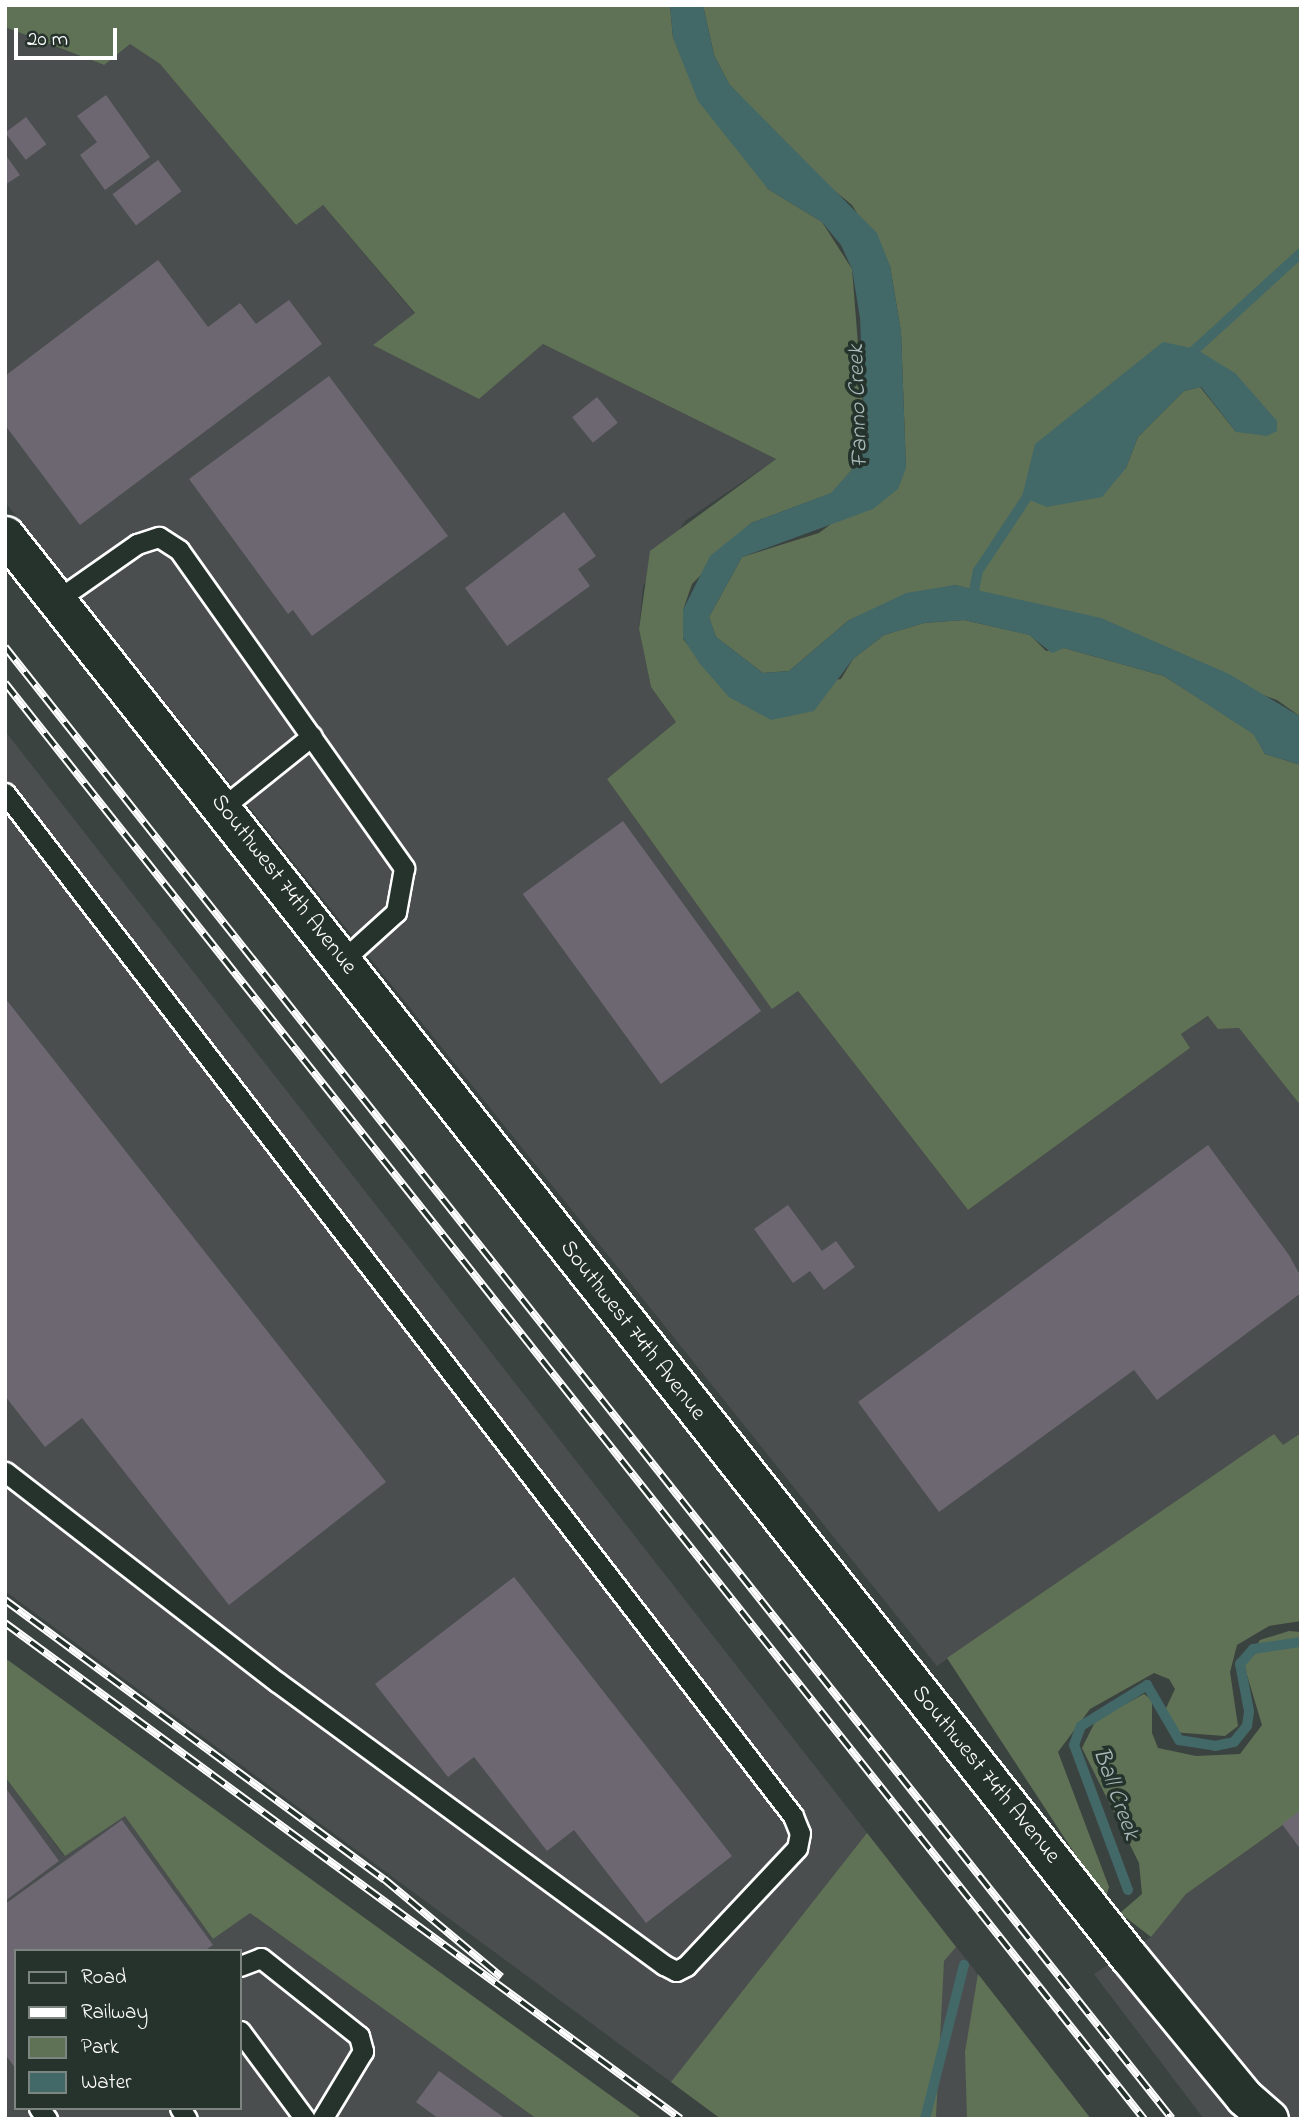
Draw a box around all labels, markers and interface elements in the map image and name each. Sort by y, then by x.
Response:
scale bar [18,14,121,58]
text: 20 m [27,25,68,55]
water label: Fanno Creek [842,344,876,468]
street label: Southwest 74th Avenue [204,789,362,981]
street label: Southwest 74th Avenue [553,1235,711,1427]
street label: Southwest 74th Avenue [905,1680,1065,1870]
water label: Ball Creek [1085,1744,1145,1844]
legend [14,1949,242,2110]
text: Road [81,1963,127,1993]
text: Railway [81,1998,148,2028]
text: Park [81,2033,119,2063]
text: Water [81,2068,132,2098]

